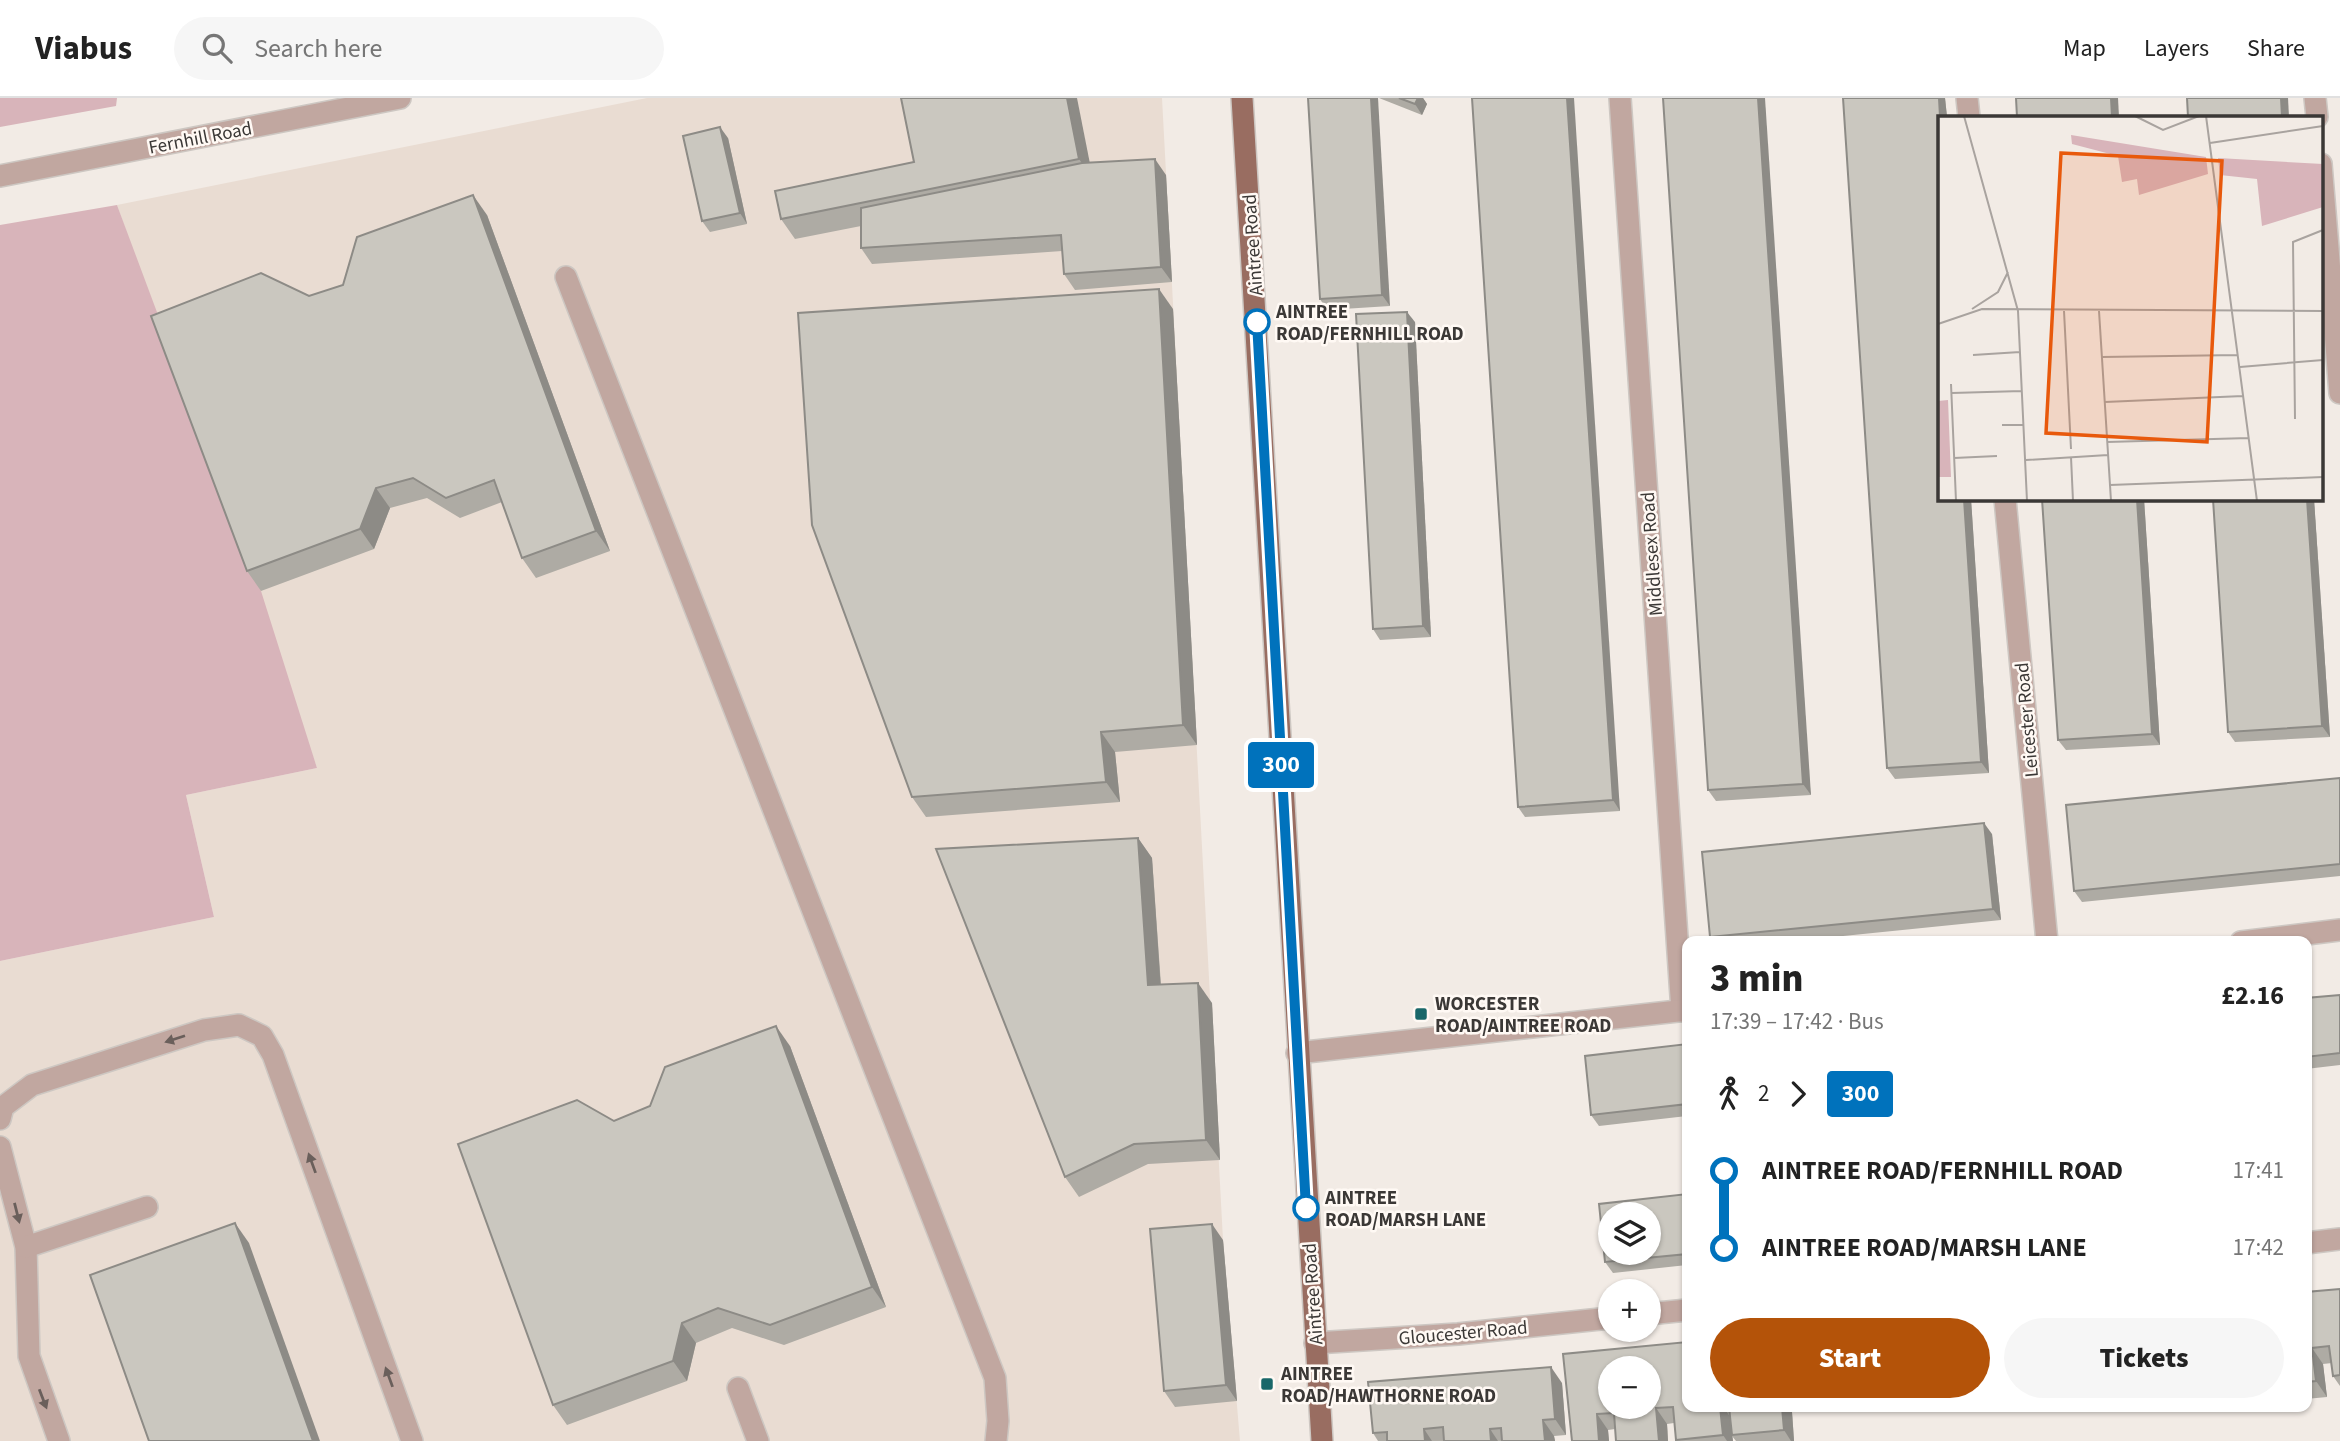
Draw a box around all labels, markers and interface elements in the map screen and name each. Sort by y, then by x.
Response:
search box [174,17,664,80]
text: Viabus [35,25,132,72]
icon: search [198,29,236,67]
text: Search here [254,30,382,67]
text: Map [2063,31,2106,66]
text: Layers [2144,31,2209,66]
text: Share [2247,31,2305,66]
street label: Fernhill Road [146,115,254,162]
inset map [1938,116,2322,500]
street label: Aintree Road [1236,193,1271,297]
place label: AINTREE ROAD/FERNHILL ROAD [1275,299,1464,348]
marker: AINTREE ROAD/FERNHILL ROAD [1244,309,1270,335]
street label: Middlesex Road [1635,491,1670,617]
street label: Leicester Road [2009,661,2046,778]
line badge: 300 [1241,742,1321,788]
text: 300 [1262,747,1300,782]
text: 3 min [1710,952,1803,1006]
text: £2.16 [2221,977,2284,1014]
place label: WORCESTER ROAD/AINTREE ROAD [1435,991,1611,1040]
text: 17:39 – 17:42 · Bus [1710,1005,1884,1038]
marker: WORCESTER ROAD/AINTREE ROAD [1413,1006,1429,1022]
one-way arrow [165,1034,186,1045]
icon: walk [1710,1075,1748,1113]
icon: forward [1779,1075,1817,1113]
text: 300 [1841,1076,1879,1111]
text: 2 [1758,1077,1769,1110]
one-way arrow [306,1152,317,1173]
text: AINTREE ROAD/FERNHILL ROAD [1762,1152,2123,1189]
text: 17:41 [2233,1154,2284,1187]
place label: AINTREE ROAD/MARSH LANE [1324,1185,1486,1234]
marker: AINTREE ROAD/MARSH LANE [1293,1195,1319,1221]
one-way arrow [12,1202,23,1224]
map controls [1598,1202,1661,1419]
button: layers [1598,1202,1661,1265]
text: AINTREE ROAD/MARSH LANE [1762,1229,2087,1266]
text: 17:42 [2233,1231,2284,1264]
street label: Aintree Road [1296,1242,1331,1346]
button: + [1598,1279,1661,1342]
street label: Gloucester Road [1398,1314,1529,1353]
button: Start [1710,1318,1990,1398]
button: Tickets [2004,1318,2284,1398]
button: − [1598,1356,1661,1419]
place label: AINTREE ROAD/HAWTHORNE ROAD [1280,1361,1496,1410]
one-way arrow [383,1366,394,1387]
marker: AINTREE ROAD/HAWTHORNE ROAD [1259,1376,1275,1392]
one-way arrow [38,1389,49,1410]

